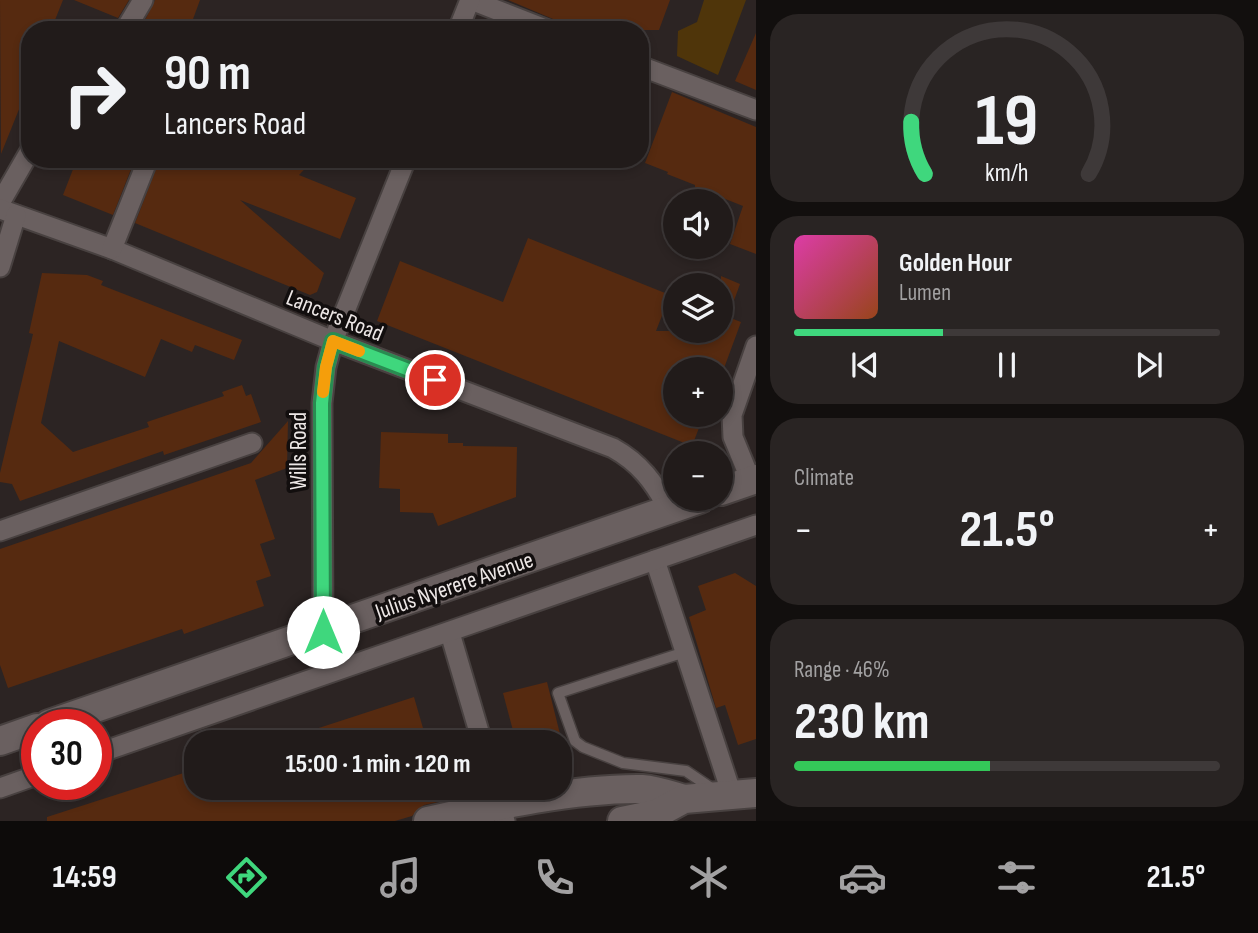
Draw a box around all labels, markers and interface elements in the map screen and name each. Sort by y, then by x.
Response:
text: 90 m [164,45,251,104]
icon: right [49,49,140,140]
text: 19 [975,78,1039,166]
text: Lancers Road [164,105,306,144]
text: km/h [985,158,1029,189]
map controls [663,189,733,511]
button: sound [663,189,733,259]
text: Golden Hour [899,248,1012,279]
button: layers [663,273,733,343]
text: Lumen [899,279,951,307]
street label: Lancers Road [282,284,387,348]
icon: previous [846,346,884,384]
icon: pause [988,346,1026,384]
icon: next [1130,346,1168,384]
pin [405,350,465,410]
button: + [663,357,733,427]
icon: arrive [416,361,454,399]
street label: Wills Road [285,412,313,490]
button: − [663,441,733,511]
text: Climate [794,464,854,492]
text: 21.5° [959,499,1055,562]
text: − [794,508,813,553]
text: + [1201,508,1220,553]
street label: Julius Nyerere Avenue [371,546,537,626]
position arrow [286,595,360,669]
text: Range · 46% [794,656,890,684]
text: 230 km [794,691,929,754]
speed limit sign: 30 [21,709,112,800]
text: 15:00 · 1 min · 120 m [286,749,470,780]
icon: directions [222,853,271,902]
icon: music [376,853,425,902]
icon: phone [530,853,579,902]
icon: climate [684,853,733,902]
icon: car [838,853,887,902]
icon: filters [992,853,1041,902]
text: 14:59 [53,858,117,897]
text: 21.5° [1147,858,1205,897]

